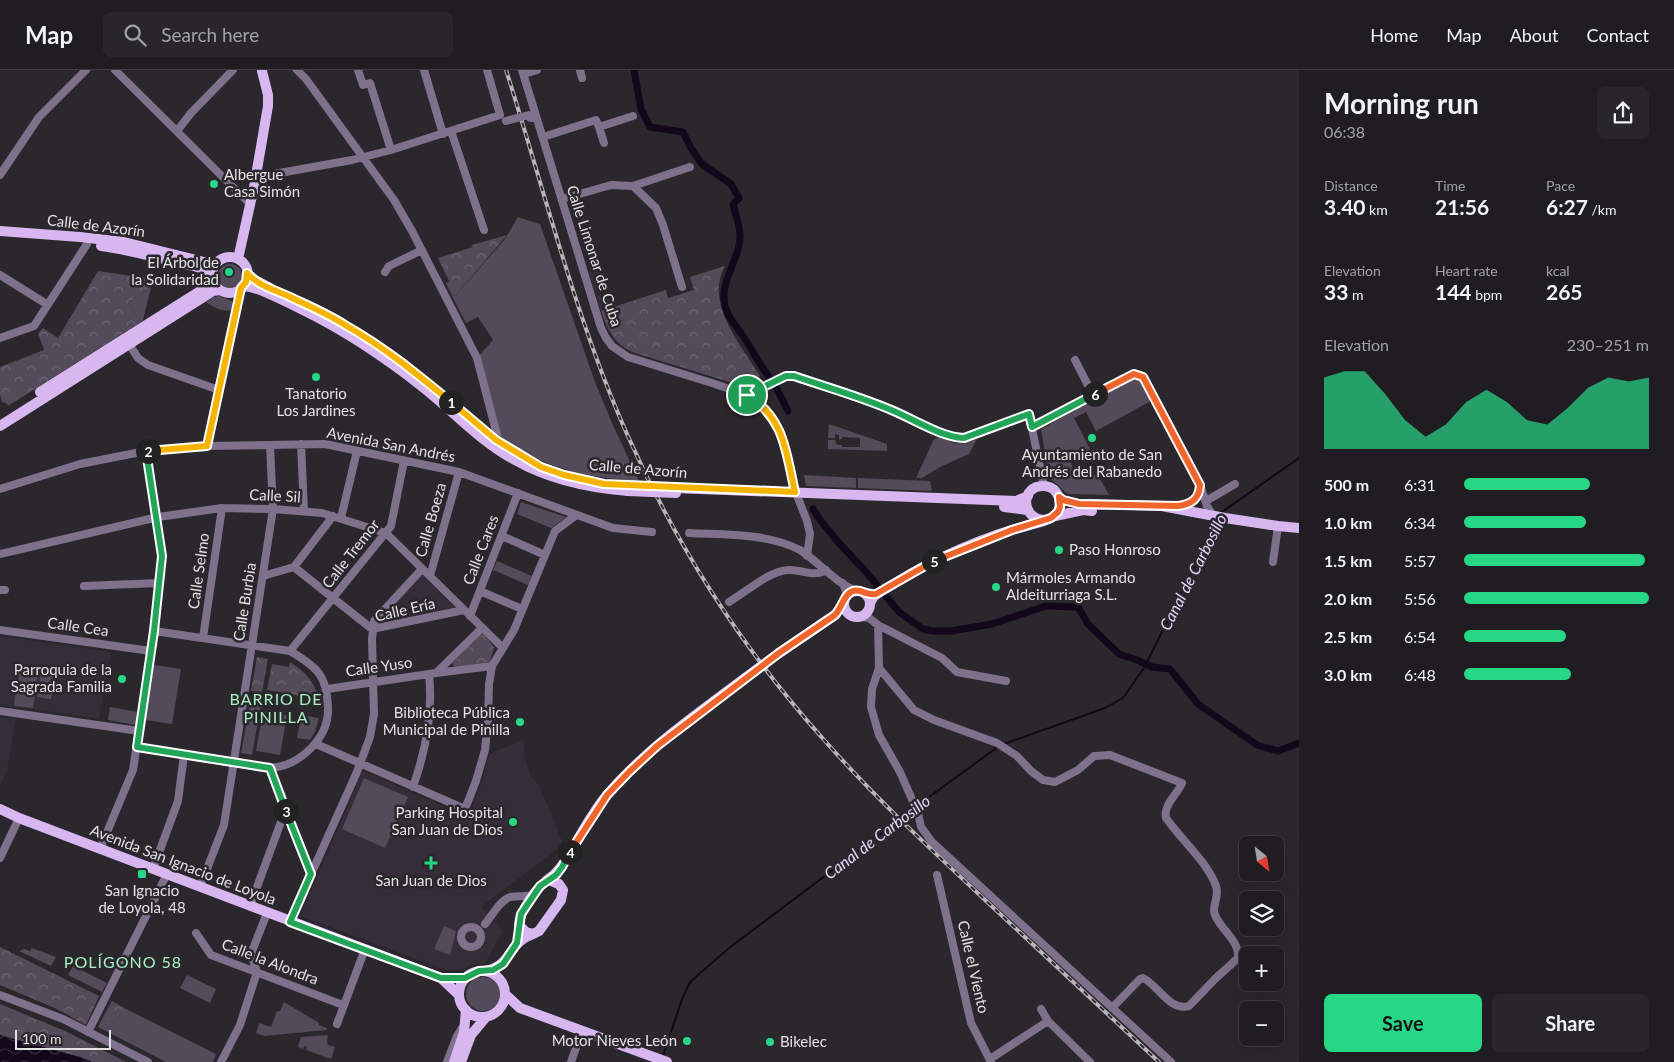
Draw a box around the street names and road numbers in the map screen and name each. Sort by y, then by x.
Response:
street label: Calle Limonar de Cuba [564,183,626,329]
street label: Calle de Azorín [46,210,146,240]
street label: Avenida San Andrés [326,423,457,465]
street label: Calle de Azorín [588,455,688,481]
street label: Calle Boeza [411,480,449,559]
street label: Calle Sil [249,485,301,505]
street label: Calle Cares [459,512,502,587]
street label: Calle Tremor [318,515,383,591]
street label: Calle Selmo [184,532,212,610]
street label: Calle Burbia [229,561,259,642]
street label: Calle Ería [373,593,437,625]
street label: Calle Cea [46,613,110,639]
street label: Calle Yuso [344,652,413,680]
street label: Avenida San Ignacio de Loyola [88,820,279,908]
street label: Calle el Viento [955,919,993,1015]
street label: Calle la Alondra [219,934,321,988]

